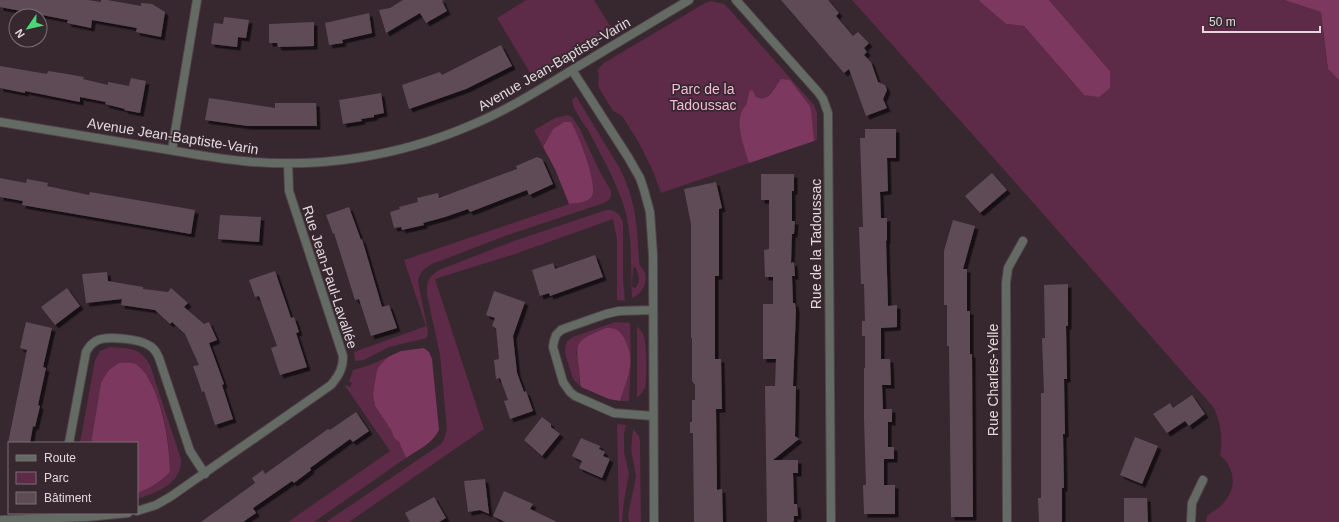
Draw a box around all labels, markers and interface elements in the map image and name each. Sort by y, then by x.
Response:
north arrow [8,8,48,48]
scale bar [1203,8,1320,34]
street label: Avenue Jean-Baptiste-Varin [475,14,633,114]
text: 50 m [1209,15,1236,29]
text: N [12,27,27,40]
park label: Parc de la Tadoussac [670,81,736,113]
street label: Avenue Jean-Baptiste-Varin [86,115,260,157]
street label: Rue de la Tadoussac [808,179,824,309]
street label: Rue Jean-Paul-Lavallée [299,203,361,351]
street label: Rue Charles-Yelle [985,324,1001,436]
legend [8,442,138,514]
text: Route [44,451,76,465]
text: Parc [44,471,69,485]
text: Bâtiment [44,491,92,505]

